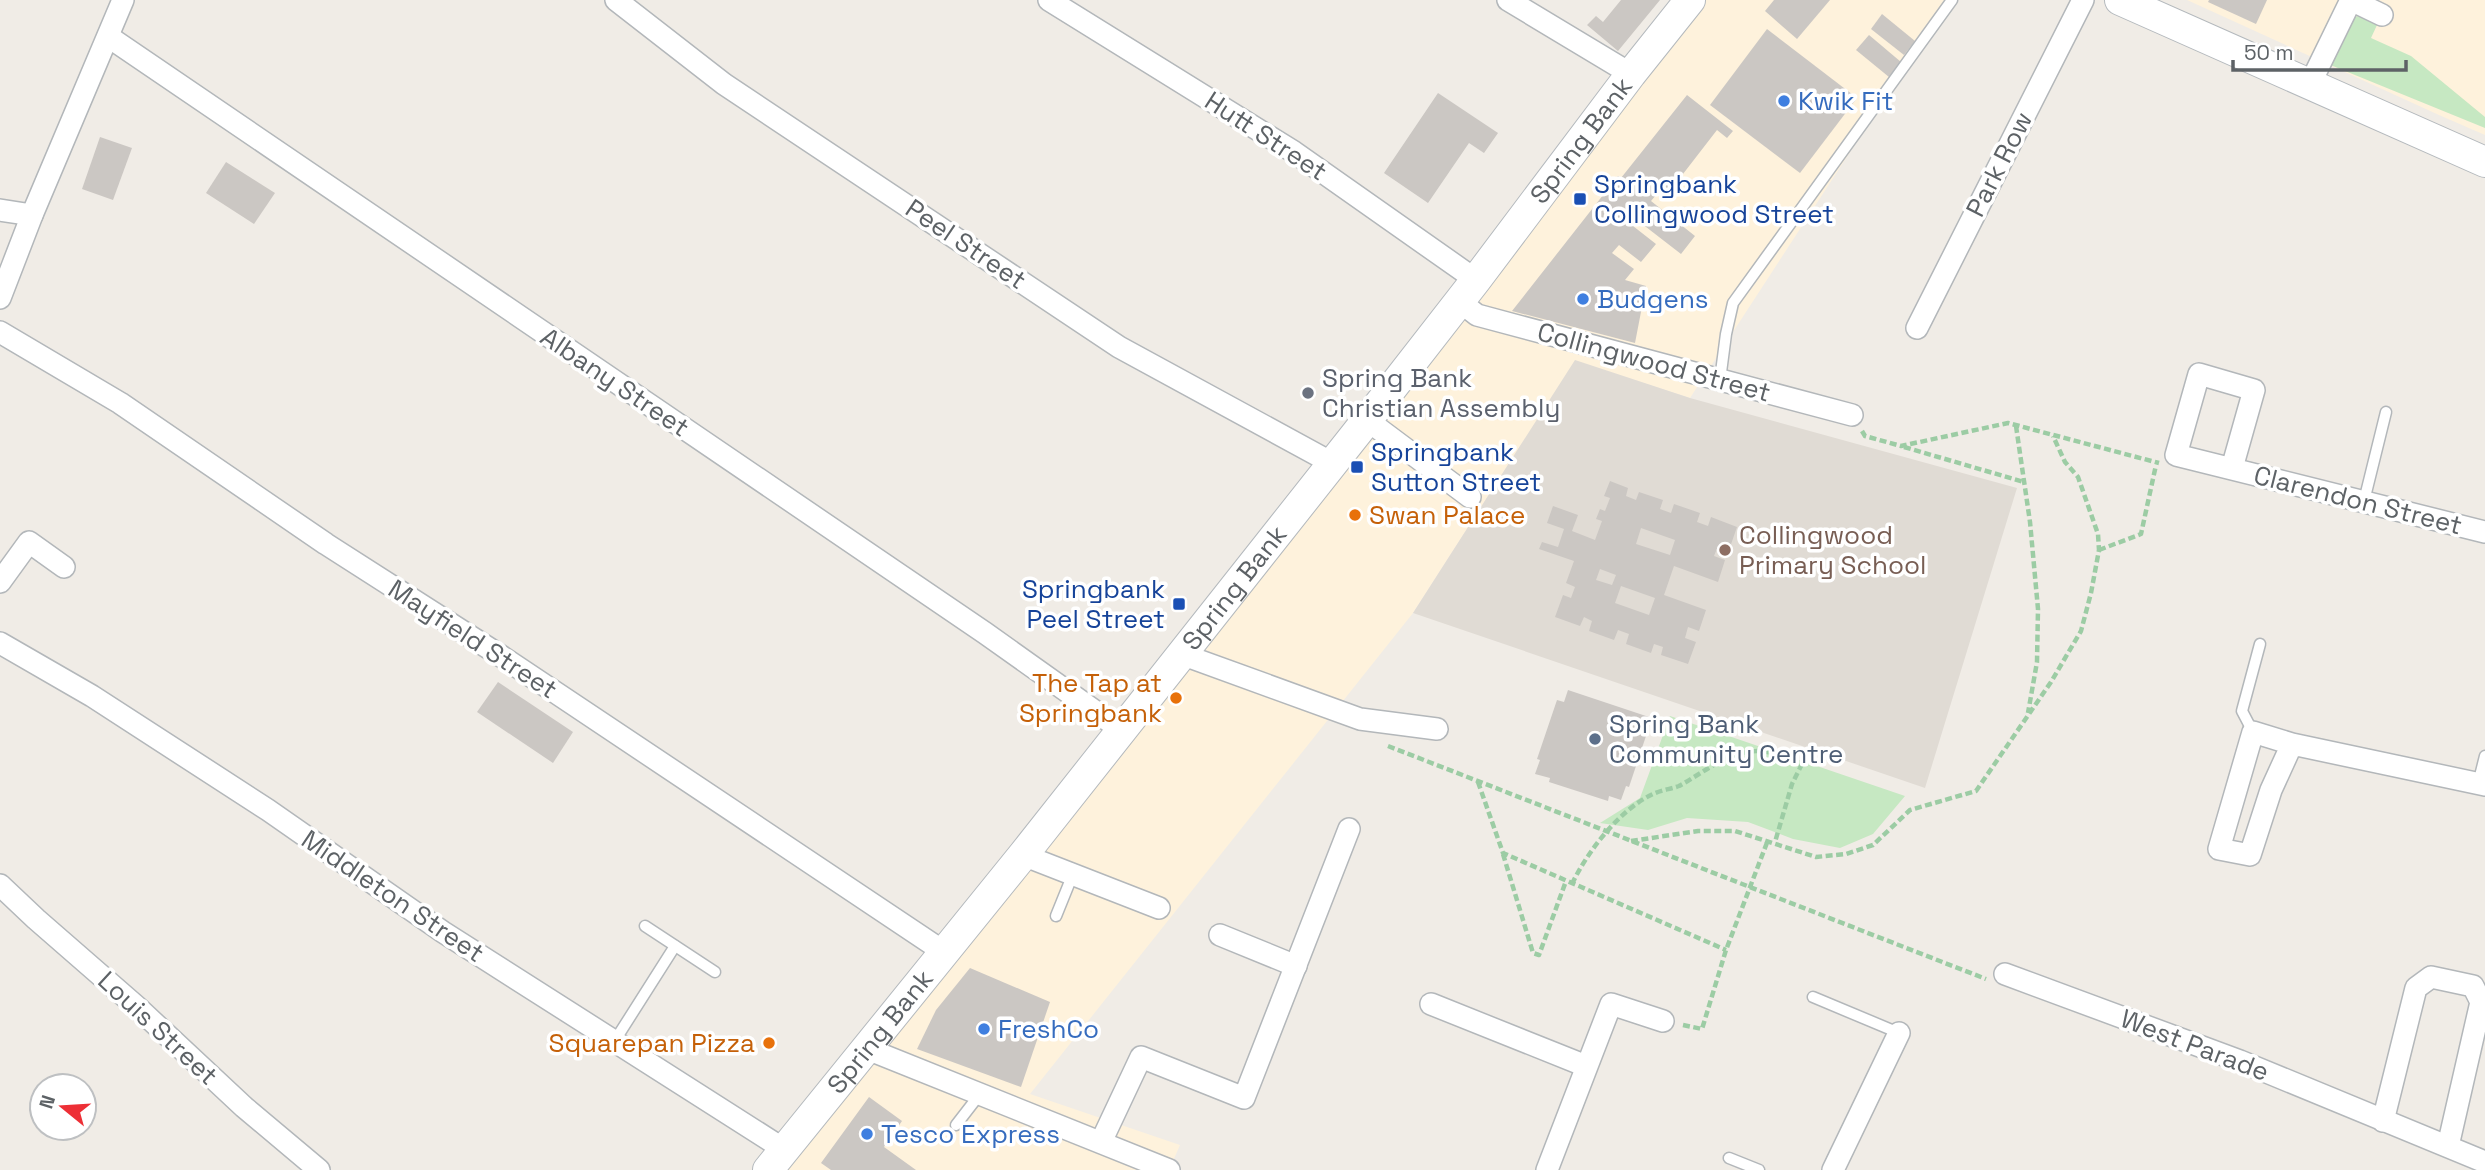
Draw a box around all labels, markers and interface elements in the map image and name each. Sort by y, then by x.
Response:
scale bar [2233,28,2406,72]
text: 50 m [2244,39,2294,66]
street label: Spring Bank [1522,70,1640,211]
street label: Hutt Street [1198,84,1334,188]
place label: Kwik Fit [1798,84,1894,118]
marker: Kwik Fit [1776,93,1792,109]
street label: Park Row [1958,106,2040,222]
place label: Springbank Collingwood Street [1594,167,1834,231]
street label: Peel Street [899,191,1033,297]
marker: Springbank Collingwood Street [1572,191,1588,207]
place label: Budgens [1597,282,1709,316]
marker: Budgens [1575,291,1591,307]
street label: Collingwood Street [1534,315,1774,409]
street label: Albany Street [534,320,696,444]
place label: Spring Bank Christian Assembly [1322,361,1560,425]
marker: Spring Bank Christian Assembly [1300,385,1316,401]
place label: Springbank Sutton Street [1371,435,1541,499]
street label: Clarendon Street [2250,458,2466,542]
marker: Springbank Sutton Street [1349,459,1365,475]
place label: Swan Palace [1369,498,1525,532]
marker: Swan Palace [1347,507,1363,523]
street label: Spring Bank [1174,518,1294,657]
place label: Collingwood Primary School [1739,518,1926,582]
marker: Collingwood Primary School [1717,542,1733,558]
street label: Mayfield Street [382,572,564,706]
place label: Springbank Peel Street [1022,572,1165,636]
marker: Springbank Peel Street [1171,596,1187,612]
place label: The Tap at Springbank [1019,666,1162,730]
marker: The Tap at Springbank [1168,690,1184,706]
place label: Spring Bank Community Centre [1609,707,1843,771]
marker: Spring Bank Community Centre [1587,731,1603,747]
street label: Middleton Street [295,822,491,970]
street label: Spring Bank [819,963,941,1101]
street label: Louis Street [91,964,225,1092]
street label: West Parade [2116,1001,2274,1089]
place label: FreshCo [998,1012,1099,1046]
marker: FreshCo [976,1021,992,1037]
place label: Squarepan Pizza [548,1026,755,1060]
marker: Squarepan Pizza [761,1035,777,1051]
north arrow [28,1072,98,1142]
text: N [33,1092,61,1112]
place label: Tesco Express [881,1117,1060,1151]
marker: Tesco Express [859,1126,875,1142]

